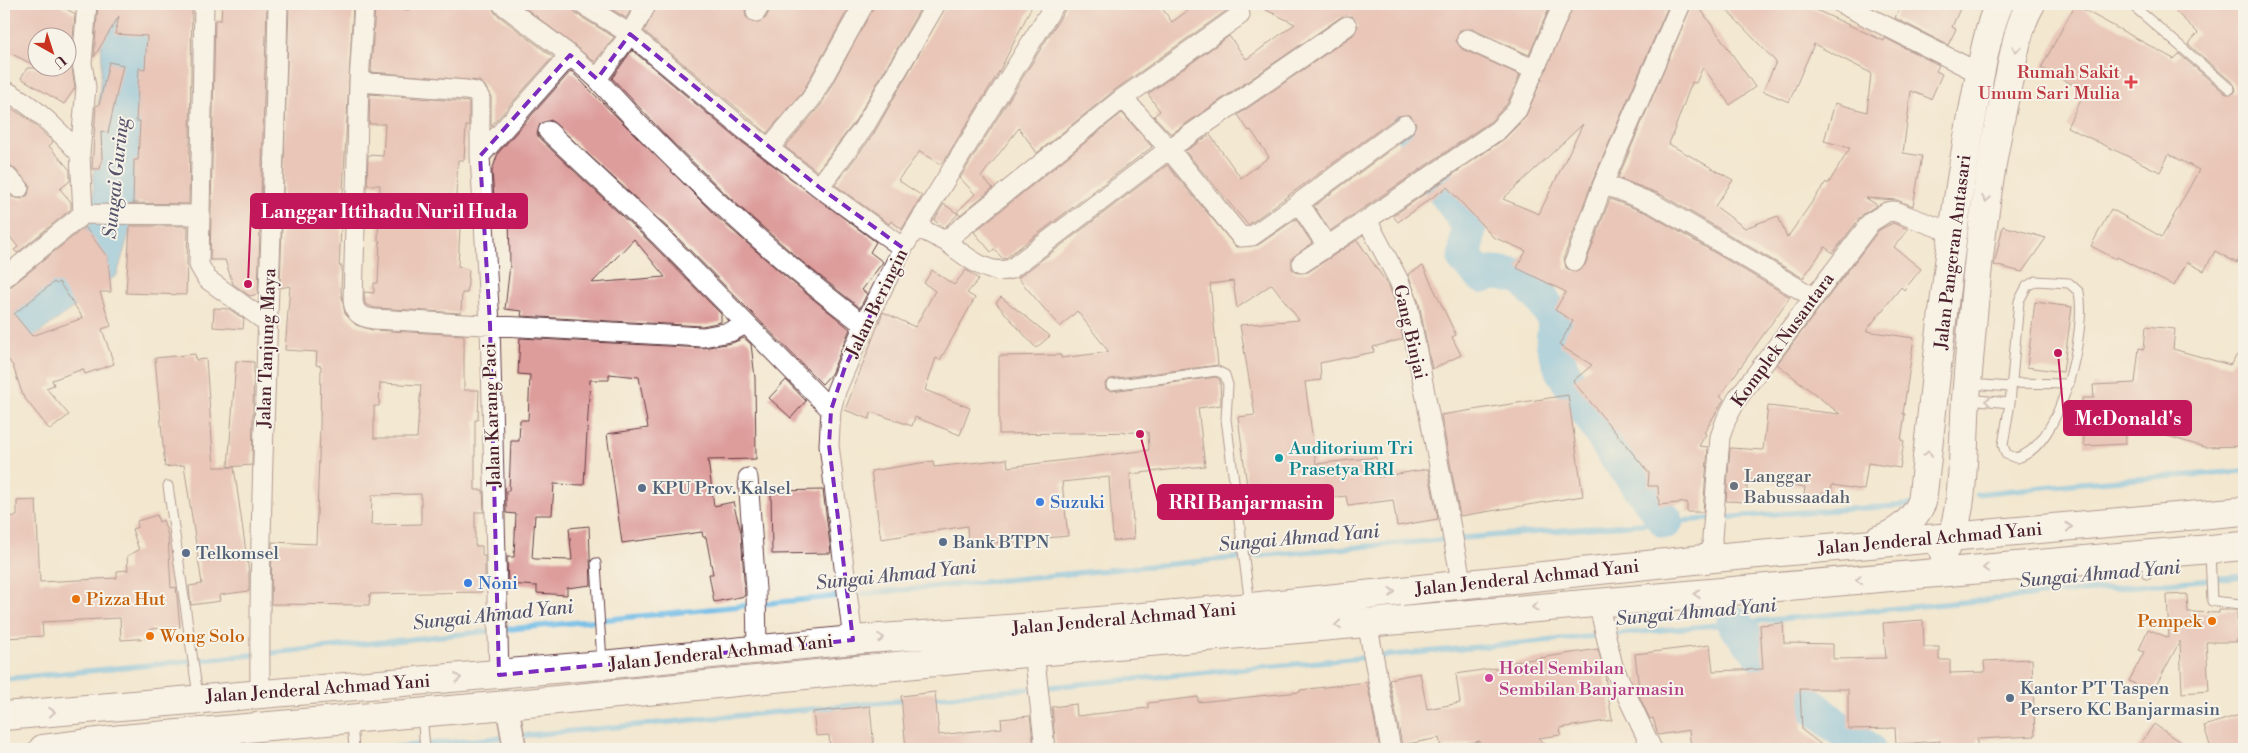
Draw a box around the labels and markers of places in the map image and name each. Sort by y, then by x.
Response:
place label: Rumah Sakit Umum Sari Mulia [1978,61,2121,105]
marker: Rumah Sakit Umum Sari Mulia [2124,75,2138,89]
callout: Langgar Ittihadu Nuril Huda [251,194,527,228]
callout: McDonald's [2064,401,2191,435]
place label: Auditorium Tri Prasetya RRI [1288,437,1414,481]
marker: Auditorium Tri Prasetya RRI [1273,452,1285,464]
place label: Langgar Babussaadah [1743,465,1851,509]
place label: KPU Prov. Kalsel [652,477,791,500]
marker: Langgar Babussaadah [1728,480,1740,492]
marker: KPU Prov. Kalsel [636,482,648,494]
callout: RRI Banjarmasin [1158,485,1333,519]
place label: Suzuki [1050,491,1105,514]
marker: Suzuki [1034,496,1046,508]
place label: Bank BTPN [952,531,1050,554]
marker: Bank BTPN [937,536,949,548]
place label: Telkomsel [196,542,279,565]
marker: Telkomsel [180,547,192,559]
place label: Noni [478,572,518,595]
marker: Noni [462,577,474,589]
place label: Pizza Hut [86,588,166,611]
marker: Pizza Hut [70,593,82,605]
place label: Pempek [2137,610,2204,633]
marker: Pempek [2206,615,2218,627]
place label: Wong Solo [159,625,245,648]
marker: Wong Solo [144,630,156,642]
place label: Hotel Sembilan Sembilan Banjarmasin [1499,657,1685,701]
marker: Hotel Sembilan Sembilan Banjarmasin [1483,672,1495,684]
place label: Kantor PT Taspen Persero KC Banjarmasin [2020,677,2220,721]
marker: Kantor PT Taspen Persero KC Banjarmasin [2004,692,2016,704]

